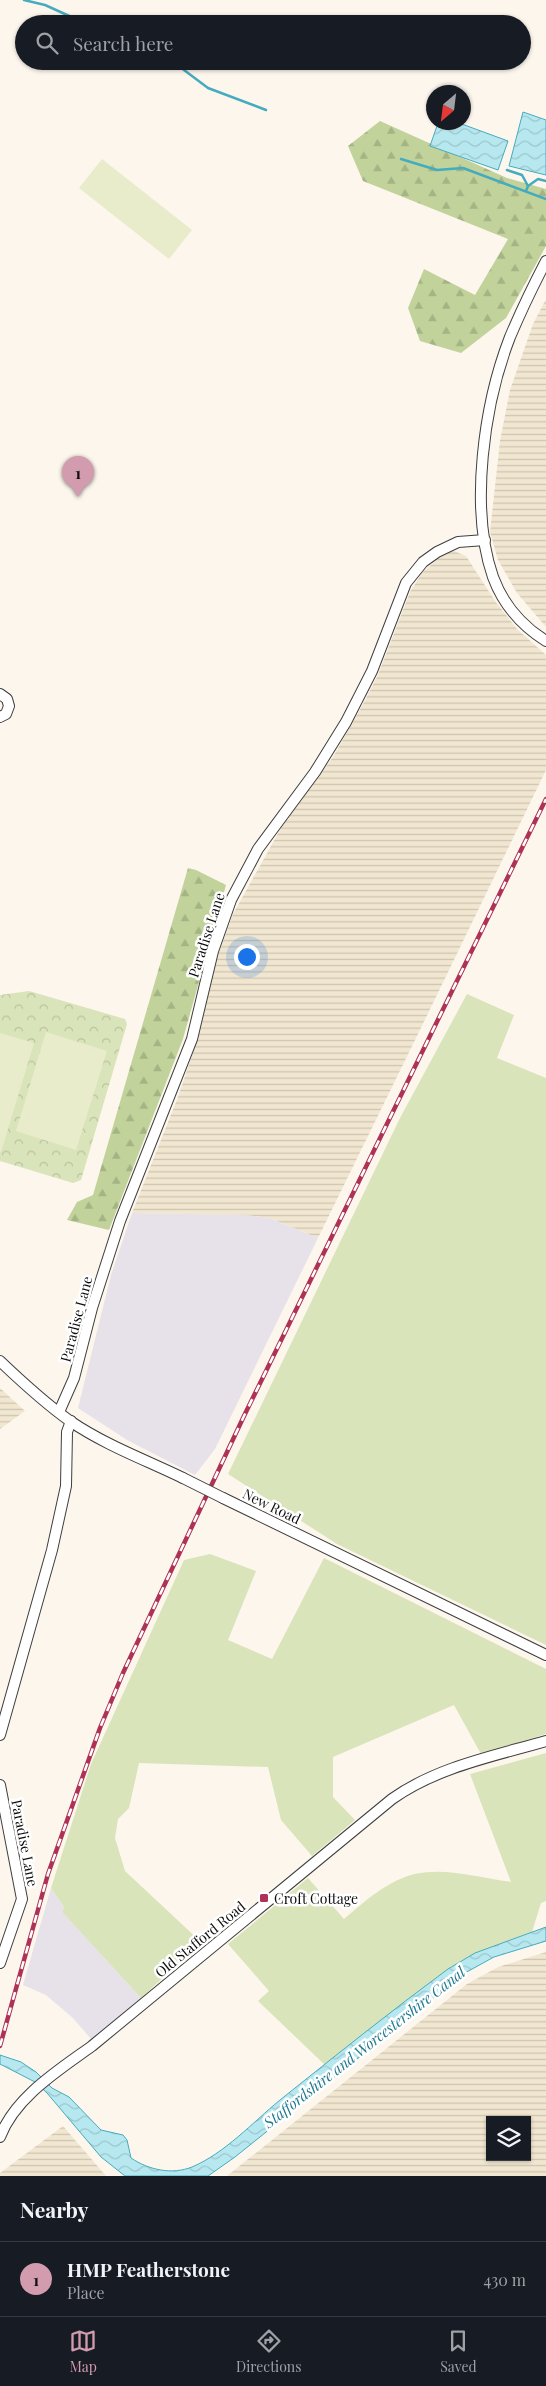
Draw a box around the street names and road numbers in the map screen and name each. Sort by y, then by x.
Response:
street label: Paradise Lane [183,890,229,980]
street label: Paradise Lane [55,1274,97,1364]
street label: New Road [240,1484,304,1528]
street label: Paradise Lane [7,1798,43,1888]
street label: Old Stafford Road [151,1897,249,1981]

